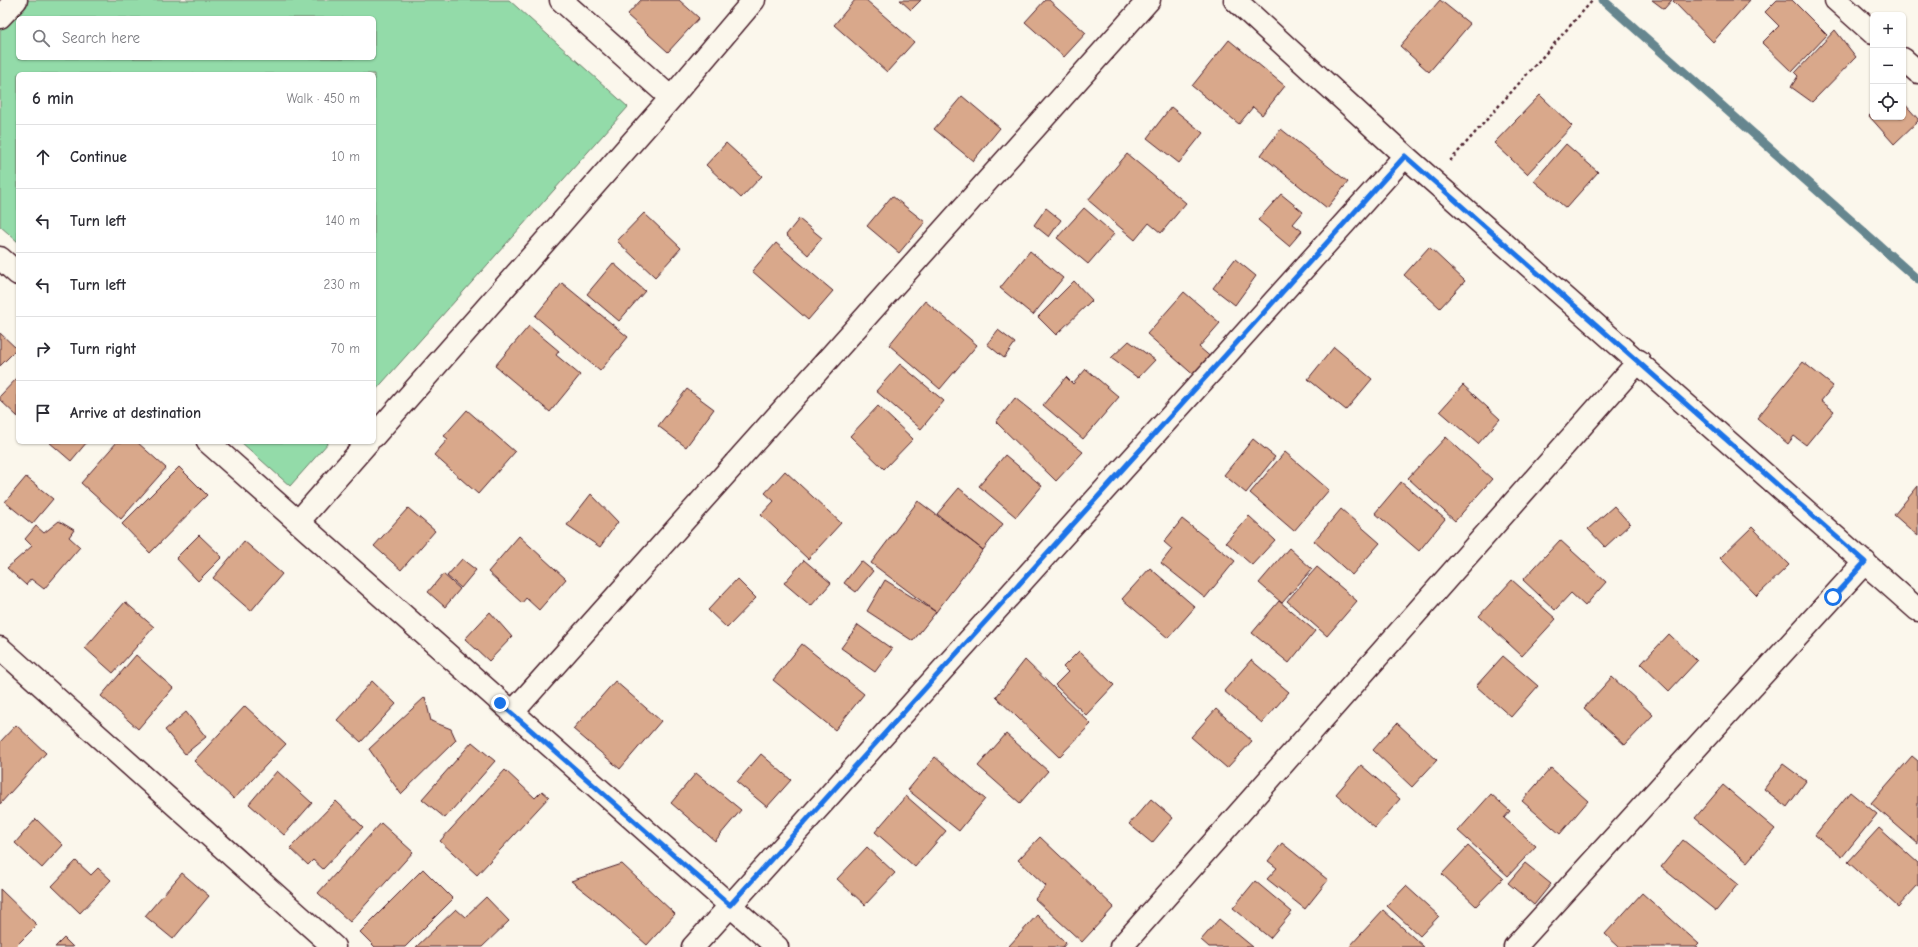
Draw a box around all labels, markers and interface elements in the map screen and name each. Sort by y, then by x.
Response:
map controls [1870,12,1906,120]
button: + [1870,12,1906,48]
search box [16,16,376,60]
icon: search [30,27,52,49]
text: Search here [62,29,140,47]
button: − [1870,48,1906,84]
button: locate [1870,84,1906,120]
text: 6 min [32,89,74,108]
text: Walk · 450 m [286,91,360,106]
icon: ahead [32,146,54,168]
text: Continue [70,148,127,166]
text: 10 m [332,149,360,164]
icon: left [32,210,54,232]
text: Turn left [70,212,126,230]
text: 140 m [326,213,360,228]
icon: left [32,274,54,296]
text: Turn left [70,276,126,294]
text: 230 m [324,277,360,292]
icon: right [32,338,54,360]
text: Turn right [70,340,136,358]
text: 70 m [331,341,360,356]
icon: arrive [32,402,54,424]
text: Arrive at destination [70,404,201,422]
route start [1824,588,1842,606]
route end [491,694,509,712]

